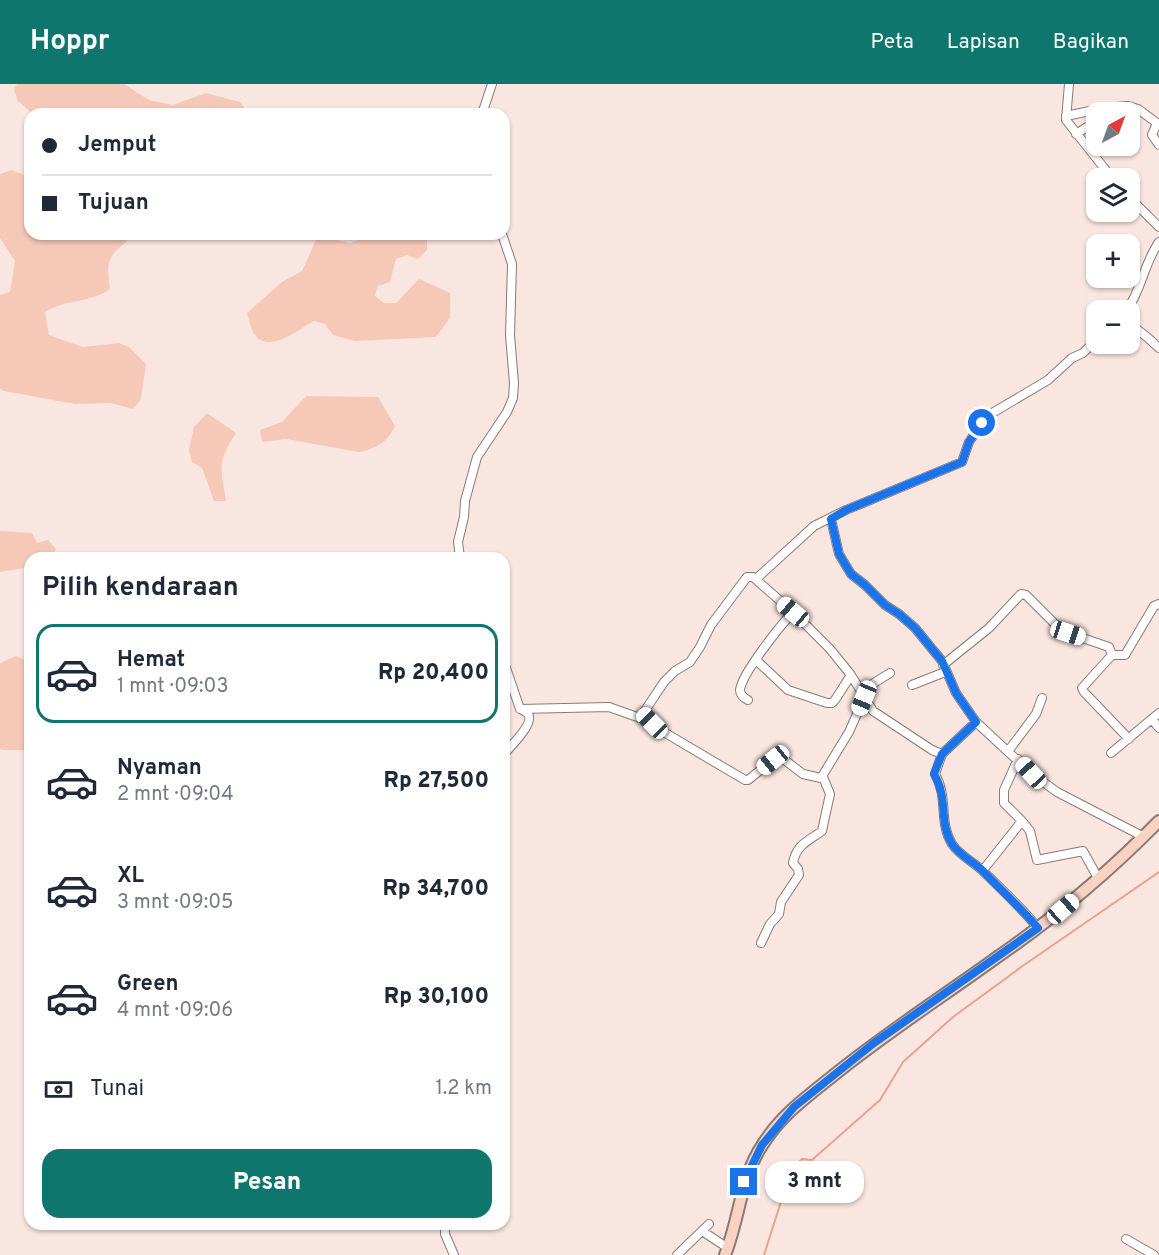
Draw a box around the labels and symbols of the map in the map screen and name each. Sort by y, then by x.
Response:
north arrow [1086,102,1140,156]
route start [968,409,995,436]
car [773,594,813,630]
car [1048,619,1088,647]
car [849,678,879,718]
car [633,704,671,742]
car [753,742,793,778]
car [1012,754,1050,792]
car [1044,890,1082,928]
callout: 3 mnt [765,1161,864,1203]
route end [730,1168,757,1195]

